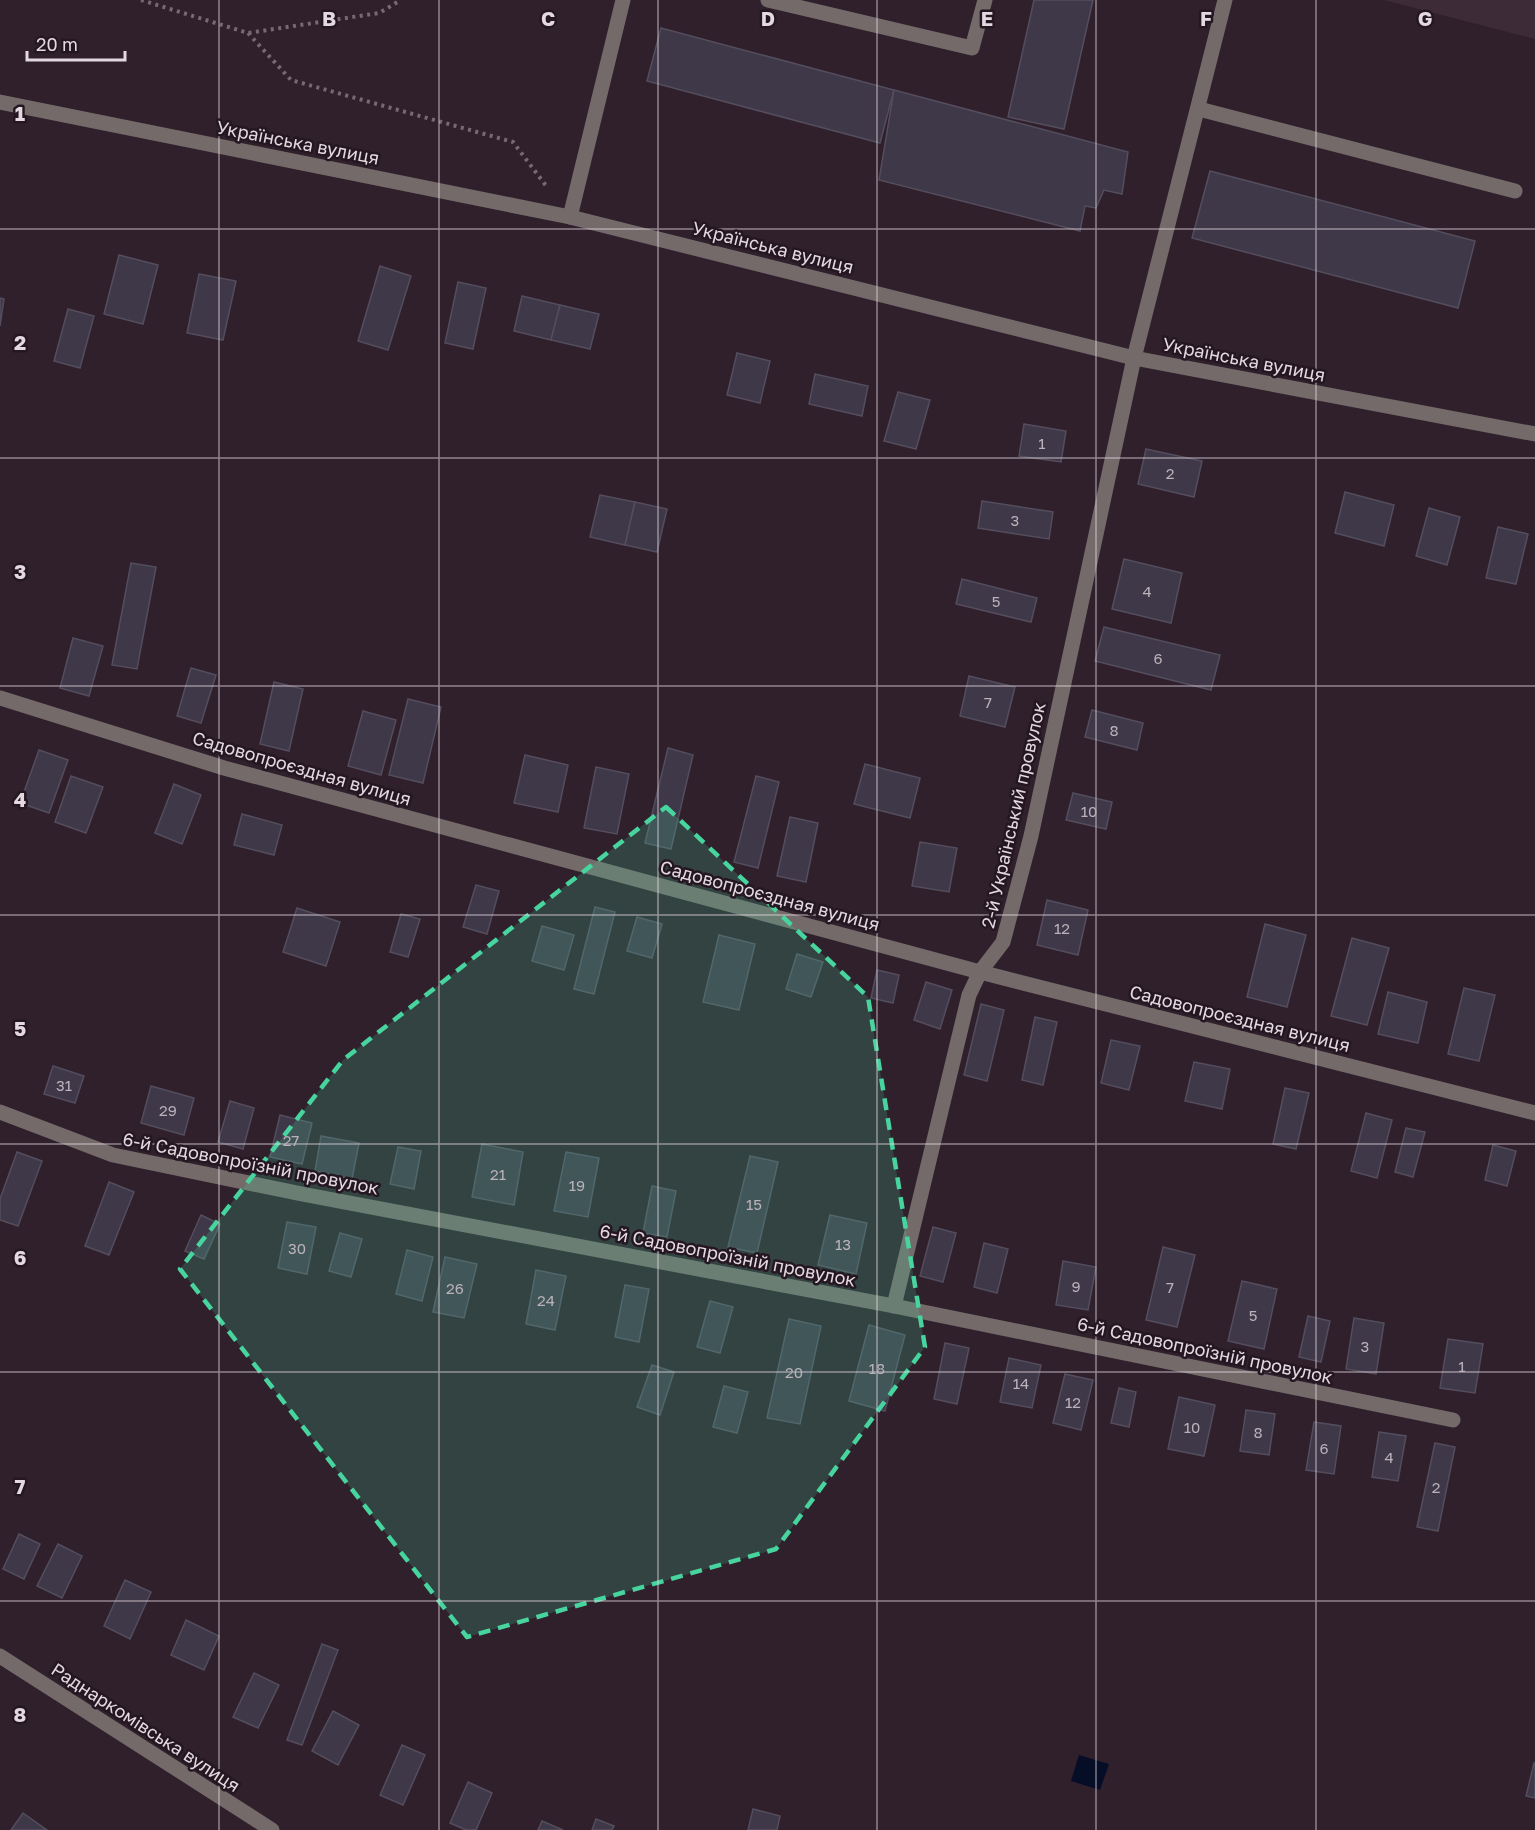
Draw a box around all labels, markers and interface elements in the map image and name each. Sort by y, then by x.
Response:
text: B [322,6,336,30]
text: C [541,6,555,30]
text: D [761,6,775,30]
text: E [981,6,993,30]
text: F [1200,6,1212,30]
text: G [1418,6,1432,30]
scale bar [27,24,124,62]
text: 20 m [36,33,78,55]
text: 1 [15,101,25,125]
street label: Українська вулиця [215,115,381,169]
street label: Українська вулиця [690,216,856,278]
text: 2 [14,330,26,354]
street label: Українська вулиця [1161,332,1327,386]
house number: 1 [1038,434,1046,452]
house number: 2 [1166,464,1174,482]
house number: 3 [1011,511,1019,529]
text: 3 [14,559,26,583]
house number: 4 [1142,582,1152,600]
house number: 5 [992,592,1000,610]
house number: 6 [1153,649,1163,667]
house number: 7 [984,693,992,711]
street label: 2-й Український провулок [976,700,1050,930]
house number: 8 [1109,721,1119,739]
street label: Садовопроєздная вулиця [190,726,414,810]
text: 4 [14,787,26,811]
house number: 10 [1081,802,1097,820]
street label: Садовопроєздная вулиця [658,855,882,935]
house number: 12 [1054,919,1070,937]
street label: Садовопроєздная вулиця [1127,980,1353,1056]
text: 5 [14,1016,26,1040]
house number: 31 [56,1076,72,1094]
house number: 29 [159,1101,177,1119]
street label: 6-й Садовопроїзній провулок [121,1127,381,1199]
house number: 27 [283,1131,299,1149]
house number: 21 [490,1165,506,1183]
house number: 19 [569,1176,585,1194]
house number: 15 [746,1195,762,1213]
street label: 6-й Садовопроїзній провулок [598,1219,858,1291]
house number: 13 [835,1235,851,1253]
house number: 30 [288,1239,306,1257]
text: 6 [14,1245,26,1269]
house number: 9 [1071,1277,1081,1295]
house number: 7 [1166,1278,1174,1296]
house number: 26 [446,1279,464,1297]
house number: 24 [537,1291,555,1309]
house number: 5 [1249,1306,1257,1324]
street label: 6-й Садовопроїзній провулок [1075,1312,1335,1388]
house number: 3 [1361,1337,1369,1355]
house number: 1 [1458,1357,1466,1375]
house number: 18 [869,1359,885,1377]
house number: 20 [785,1363,803,1381]
house number: 14 [1013,1374,1029,1392]
house number: 12 [1065,1393,1081,1411]
house number: 10 [1184,1418,1200,1436]
house number: 8 [1253,1423,1263,1441]
house number: 6 [1319,1439,1329,1457]
house number: 4 [1384,1448,1394,1466]
text: 7 [15,1474,26,1498]
house number: 2 [1432,1478,1440,1496]
street label: Раднаркомівська вулиця [48,1658,244,1796]
text: 8 [14,1702,26,1726]

